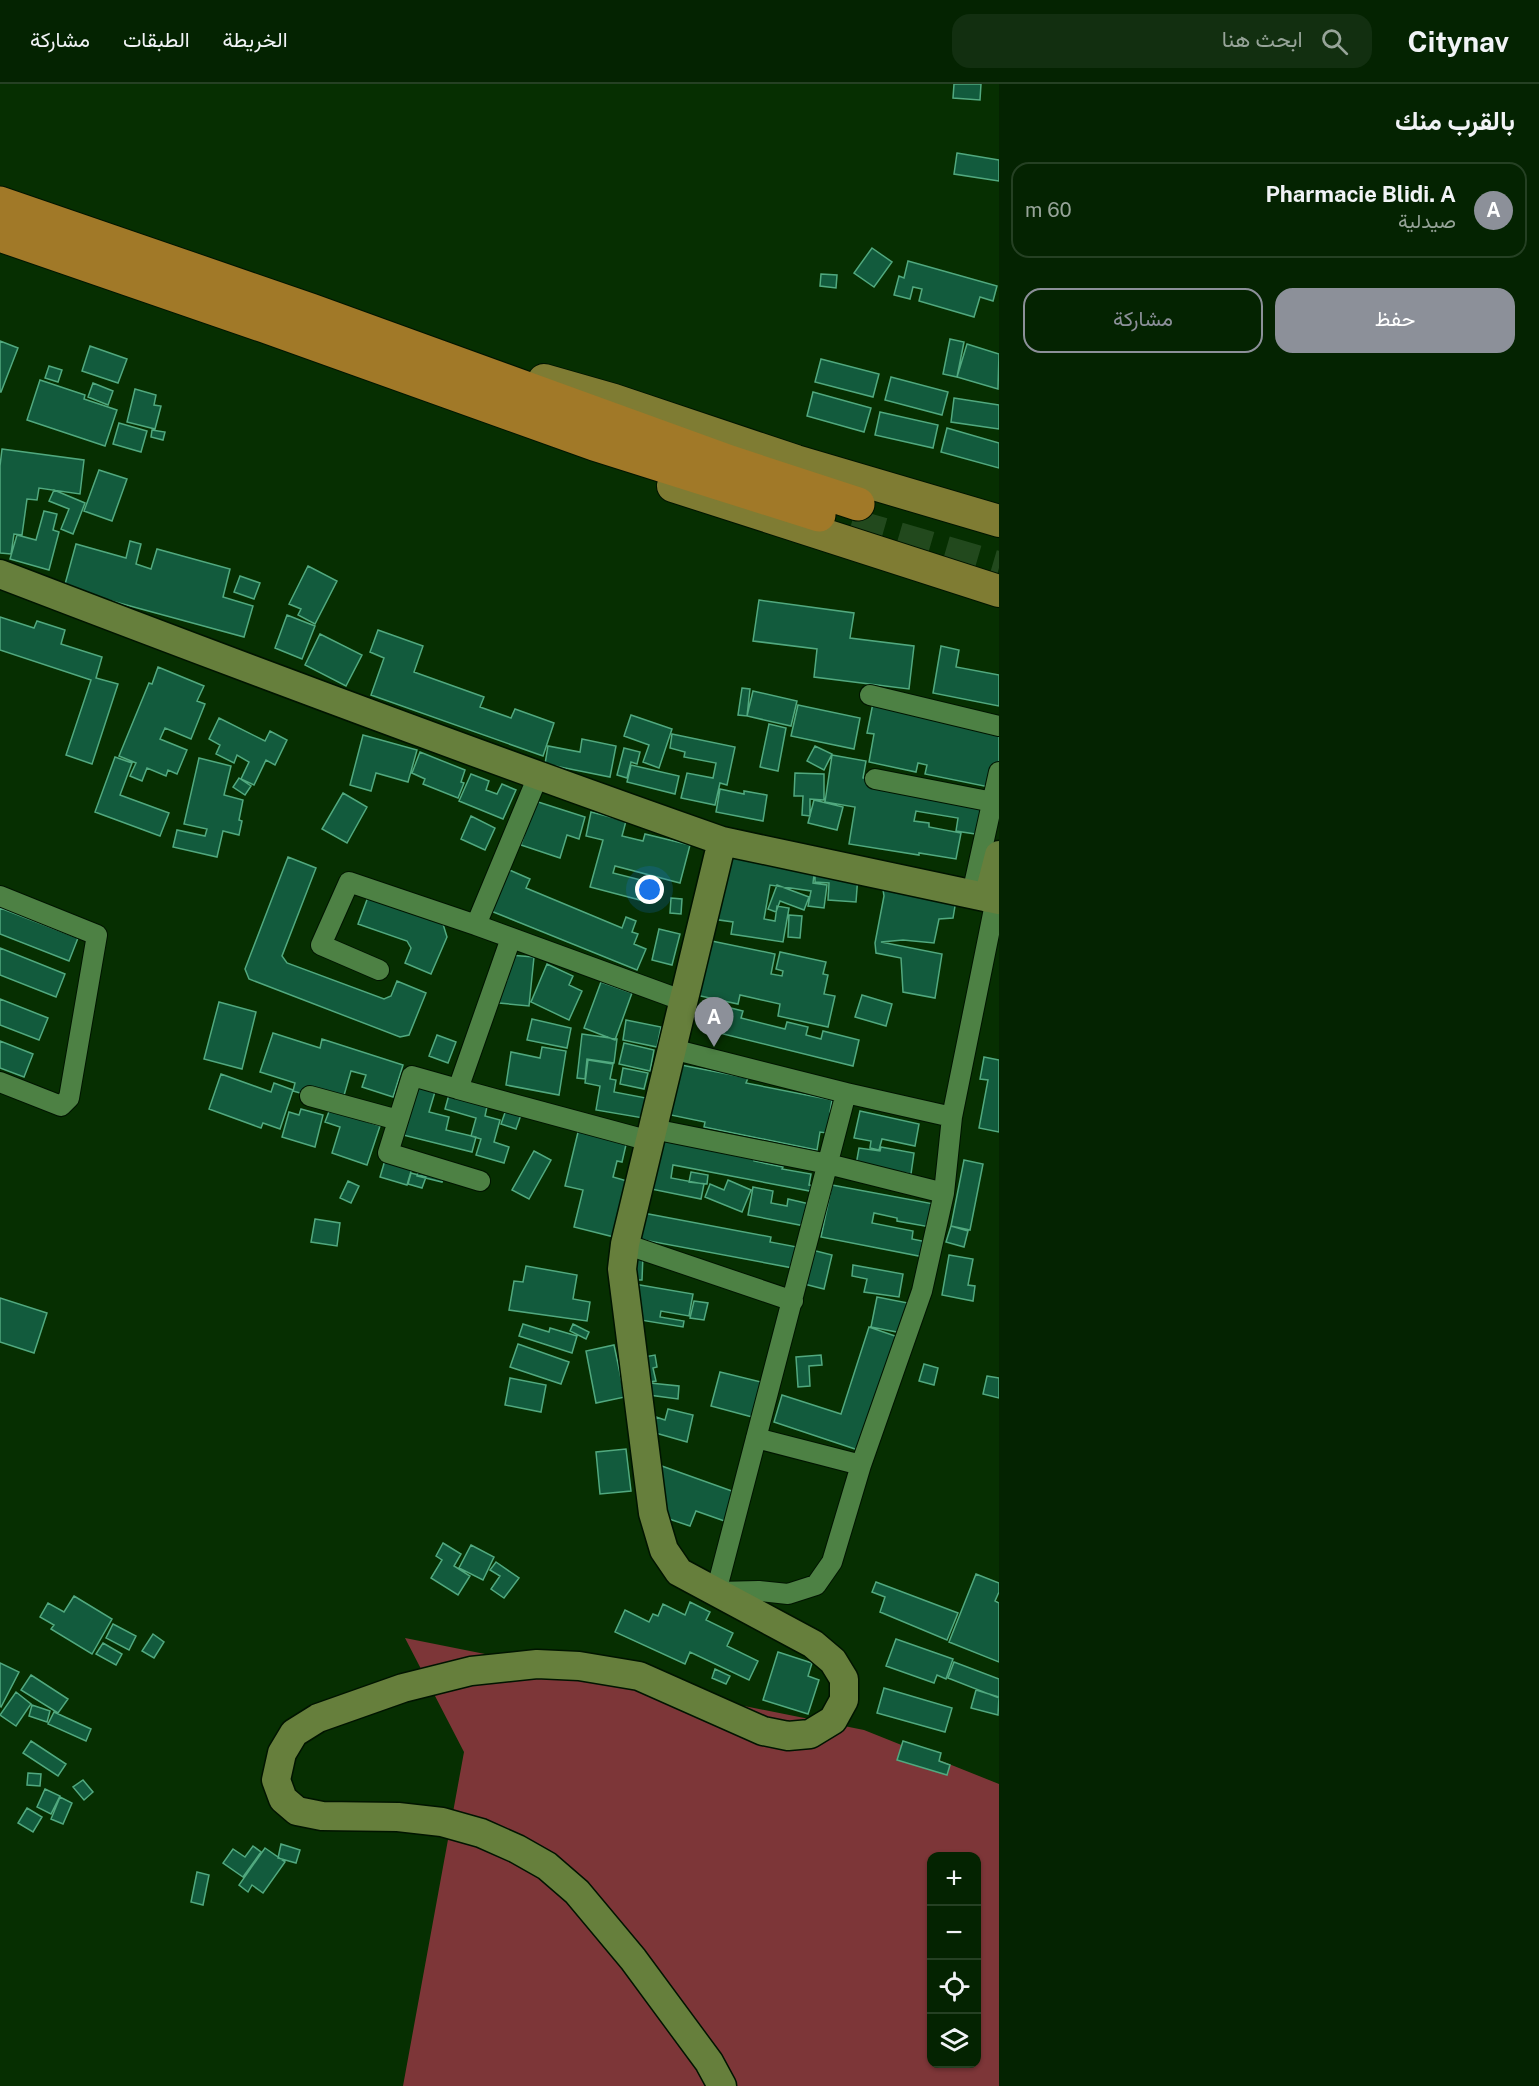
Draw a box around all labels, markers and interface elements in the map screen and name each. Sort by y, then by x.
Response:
search box [952,14,1372,68]
icon: search [1318,25,1351,58]
text: Citynav [1408,25,1509,58]
text: ابحث هنا [1222,26,1303,52]
text: مشاركة [30,27,90,52]
text: الطبقات [123,27,190,52]
text: الخريطة [223,27,288,52]
text: بالقرب منك [1395,105,1515,136]
text: Pharmacie Blidi. A [1265,181,1456,207]
text: 60 m [1025,198,1072,222]
text: A [1486,198,1501,222]
text: صيدلية [1398,209,1456,233]
button: مشاركة [1023,288,1263,353]
button: حفظ [1275,288,1515,353]
your location [635,875,664,904]
pin: A [694,998,734,1047]
map controls [927,1852,981,2068]
button: + [927,1852,981,1906]
button: − [927,1906,981,1960]
button: locate [927,1960,981,2014]
button: layers [927,2014,981,2068]

